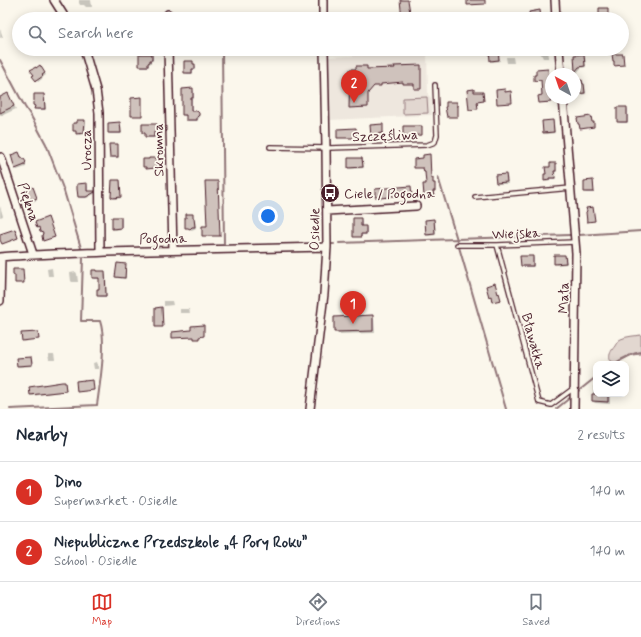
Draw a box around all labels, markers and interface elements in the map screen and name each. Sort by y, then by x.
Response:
search box [12,12,629,56]
icon: search [26,23,48,45]
text: Search here [58,24,134,44]
north arrow [545,68,581,104]
pin: 2 [341,70,367,103]
street label: Skromna [150,123,168,177]
street label: Szczęśliwa [352,126,418,146]
street label: Urocza [78,129,96,171]
street label: Piękna [13,180,43,224]
bus stop icon: Ciele / Pogodna [319,182,341,204]
place label: Ciele / Pogodna [344,185,435,205]
your location [258,206,278,226]
street label: Osiedle [306,207,324,250]
street label: Wiejska [491,224,541,244]
street label: Pogodna [139,230,188,250]
street label: Mała [555,282,573,314]
pin: 1 [340,291,366,324]
street label: Bławatka [517,311,549,372]
map controls [593,361,629,397]
button: layers [593,361,629,397]
text: Nearby [16,424,68,446]
text: 2 results [578,427,625,444]
text: Dino [54,473,82,493]
text: 1 [26,483,32,500]
text: 140 m [590,483,625,500]
text: Supermarket · Osiedle [54,493,178,510]
text: Niepubliczne Przedszkole „4 Pory Roku” [54,533,307,553]
text: 2 [26,543,32,560]
text: 140 m [590,543,625,560]
text: School · Osiedle [54,553,137,570]
tab: Map [91,591,113,629]
tab: Directions [295,591,340,629]
tab: Saved [522,591,550,629]

